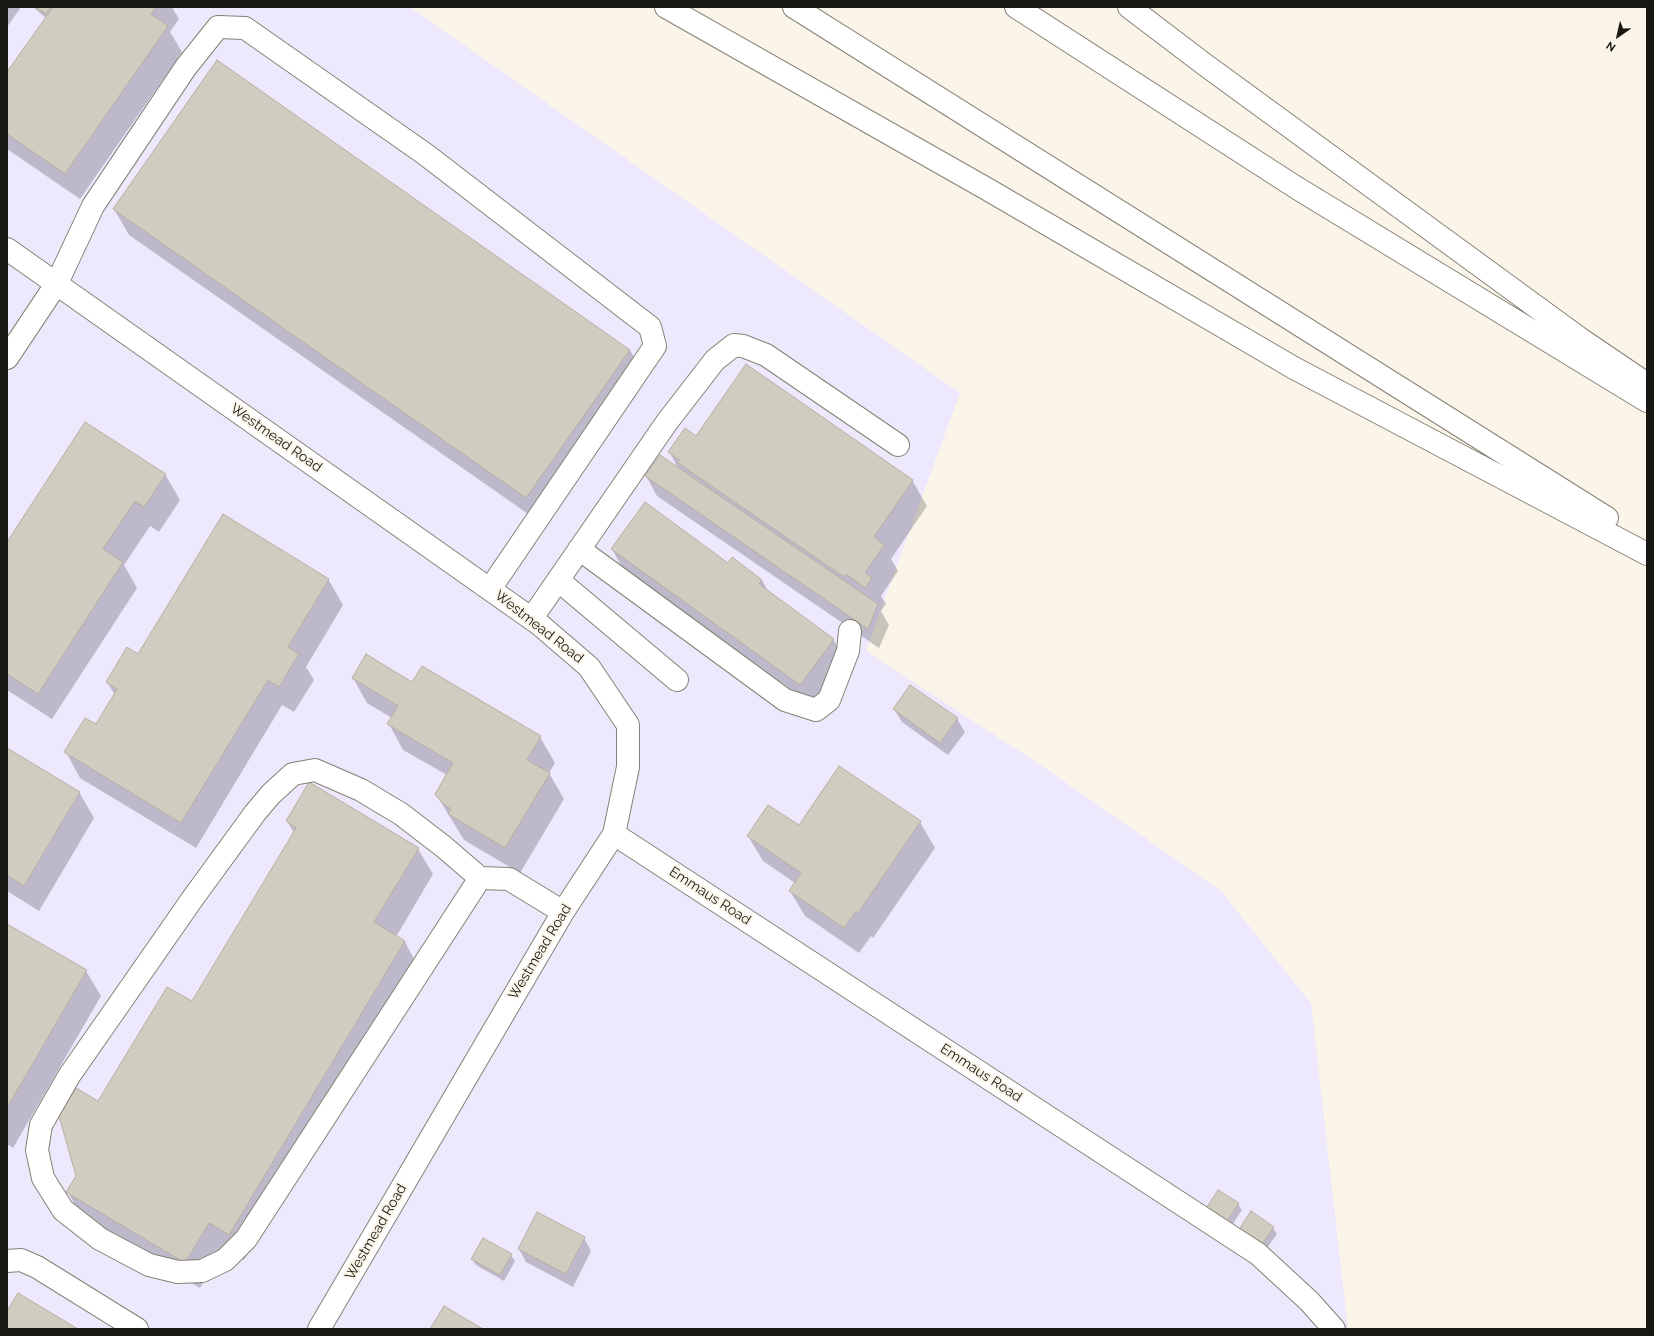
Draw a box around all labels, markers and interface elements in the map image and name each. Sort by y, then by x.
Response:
north arrow [1598,16,1638,56]
text: N [1604,39,1618,54]
street label: Westmead Road [227,400,325,476]
street label: Westmead Road [491,587,587,667]
street label: Emmaus Road [666,863,754,929]
street label: Westmead Road [505,901,575,1003]
street label: Emmaus Road [937,1040,1025,1106]
street label: Westmead Road [342,1181,410,1283]

